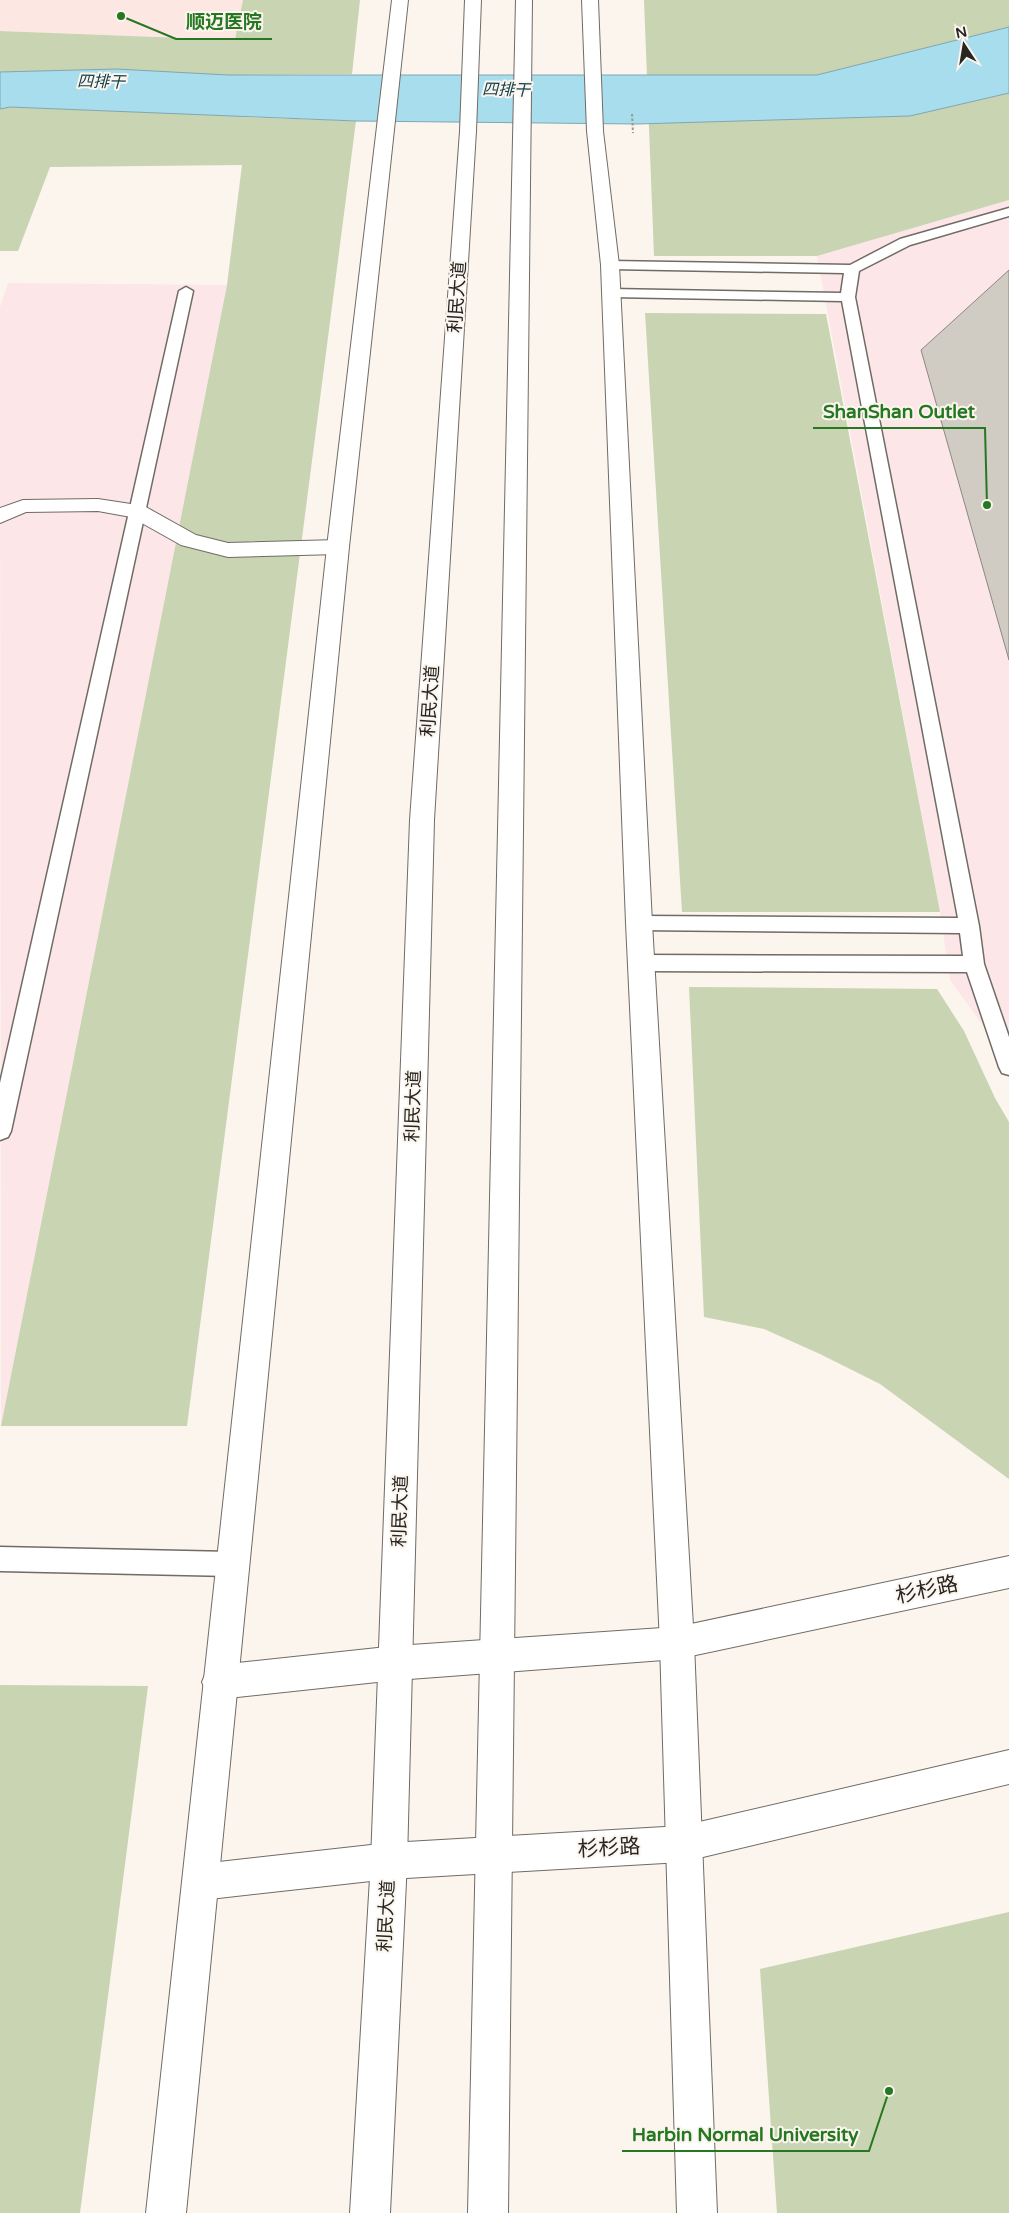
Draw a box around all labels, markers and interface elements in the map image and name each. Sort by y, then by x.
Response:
callout: 顺迈医院 [176,5,272,39]
text: 顺迈医院 [186,11,262,33]
north arrow [939,20,989,70]
text: N [954,23,969,42]
water label: 四排干 [77,72,127,92]
water label: 四排干 [482,80,532,100]
street label: 利民大道 [444,260,470,334]
callout: ShanShan Outlet [813,394,985,428]
text: ShanShan Outlet [823,401,976,423]
street label: 利民大道 [417,664,443,738]
street label: 利民大道 [401,1070,425,1142]
street label: 利民大道 [388,1475,412,1547]
street label: 杉杉路 [894,1571,960,1609]
street label: 杉杉路 [577,1834,641,1862]
street label: 利民大道 [373,1879,399,1953]
callout: Harbin Normal University [622,2117,869,2151]
text: Harbin Normal University [632,2124,859,2147]

